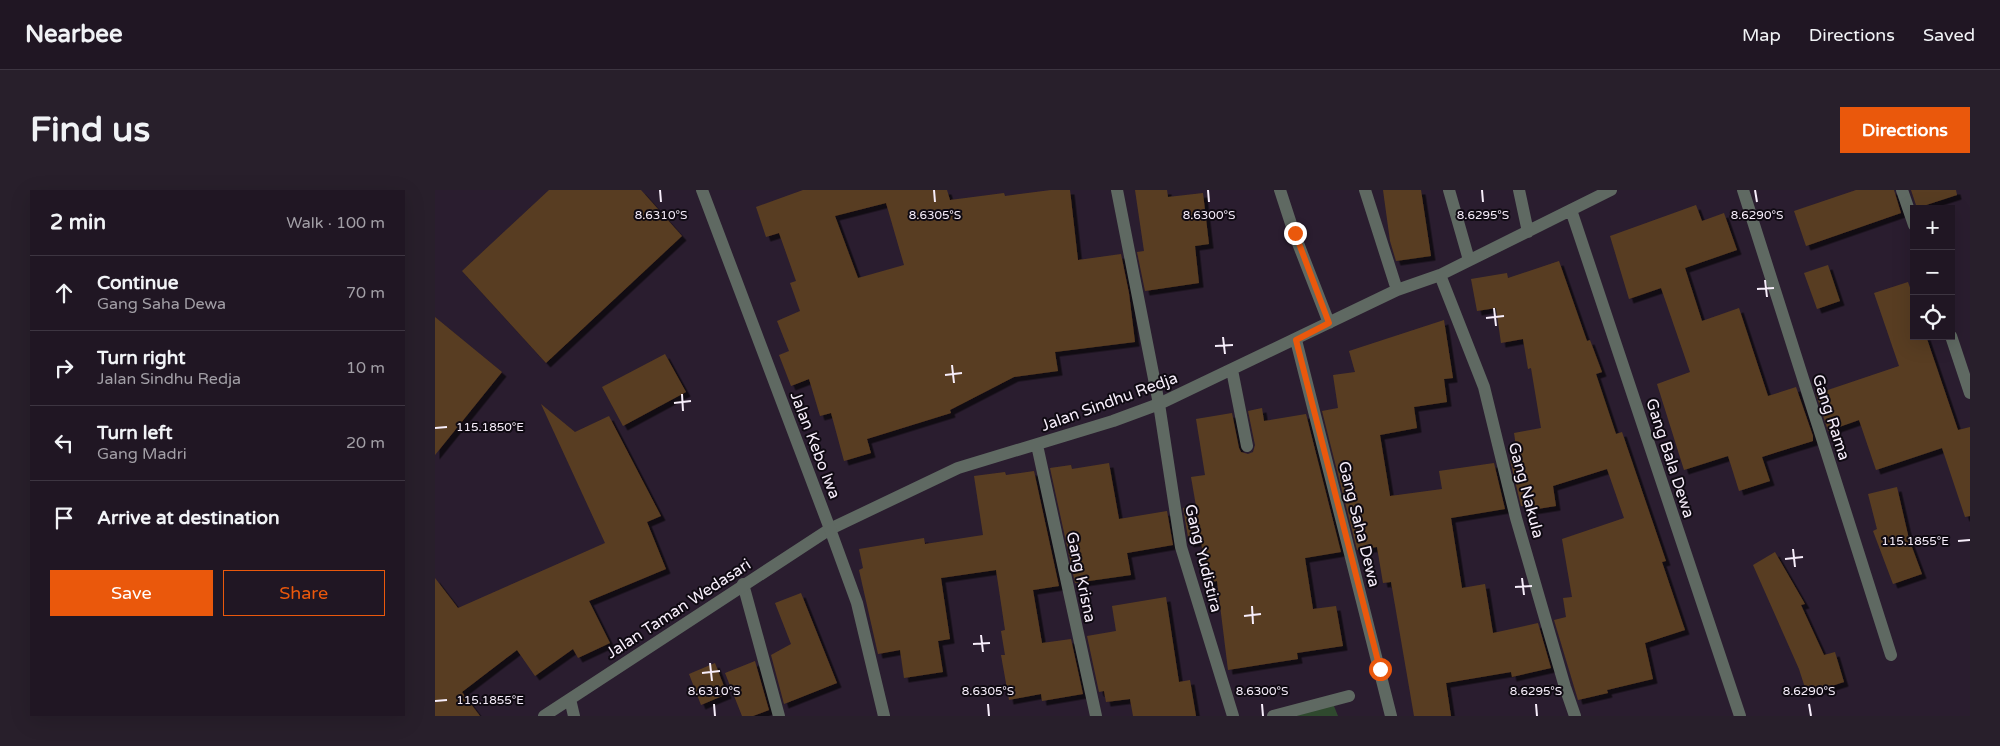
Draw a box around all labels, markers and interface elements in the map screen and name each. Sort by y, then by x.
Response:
text: Nearbee [25,20,123,49]
text: Map [1742,24,1781,46]
text: Directions [1809,24,1895,46]
text: Saved [1923,24,1975,46]
button: Directions [1840,107,1970,153]
text: Find us [30,109,150,151]
map controls [1910,205,1955,340]
button: + [1910,205,1955,250]
text: 8.6310°S [635,208,687,222]
text: 8.6305°S [909,208,961,222]
text: 8.6300°S [1183,208,1235,222]
text: 8.6295°S [1457,208,1509,222]
text: 8.6290°S [1731,208,1783,222]
text: 2 min [50,210,106,235]
text: Walk · 100 m [286,213,385,233]
route end [1284,222,1307,245]
button: − [1910,250,1955,295]
text: Continue [97,272,179,294]
icon: ahead [50,279,78,307]
text: 70 m [346,283,385,303]
text: Gang Saha Dewa [97,294,226,314]
button: locate [1910,295,1955,340]
text: Turn right [97,347,185,369]
icon: right [50,354,78,382]
text: 10 m [346,358,385,378]
street label: Jalan Sindhu Redja [1038,368,1180,436]
text: Jalan Sindhu Redja [97,369,241,389]
street label: Gang Rama [1808,372,1854,463]
street label: Jalan Kebo Iwa [785,389,845,502]
street label: Gang Bala Dewa [1641,396,1699,521]
text: 115.1850°E [456,420,524,434]
text: Turn left [97,422,173,444]
icon: left [50,429,78,457]
text: 20 m [346,433,385,453]
street label: Gang Nakula [1504,440,1548,540]
text: Gang Madri [97,444,187,464]
street label: Gang Saha Dewa [1334,459,1384,589]
street label: Gang Yudistira [1180,502,1226,614]
icon: arrive [50,504,78,532]
text: Arrive at destination [97,507,280,529]
street label: Gang Krisna [1062,530,1100,624]
text: 115.1855°E [1881,534,1949,548]
street label: Jalan Taman Wedasari [602,554,755,663]
button: Save [50,570,213,616]
button: Share [223,570,385,616]
route start [1369,658,1392,681]
text: 8.6310°S [688,684,740,698]
text: 8.6305°S [962,684,1014,698]
text: 8.6300°S [1236,684,1288,698]
text: 8.6295°S [1510,684,1562,698]
text: 8.6290°S [1783,684,1835,698]
text: 115.1855°E [456,693,524,707]

